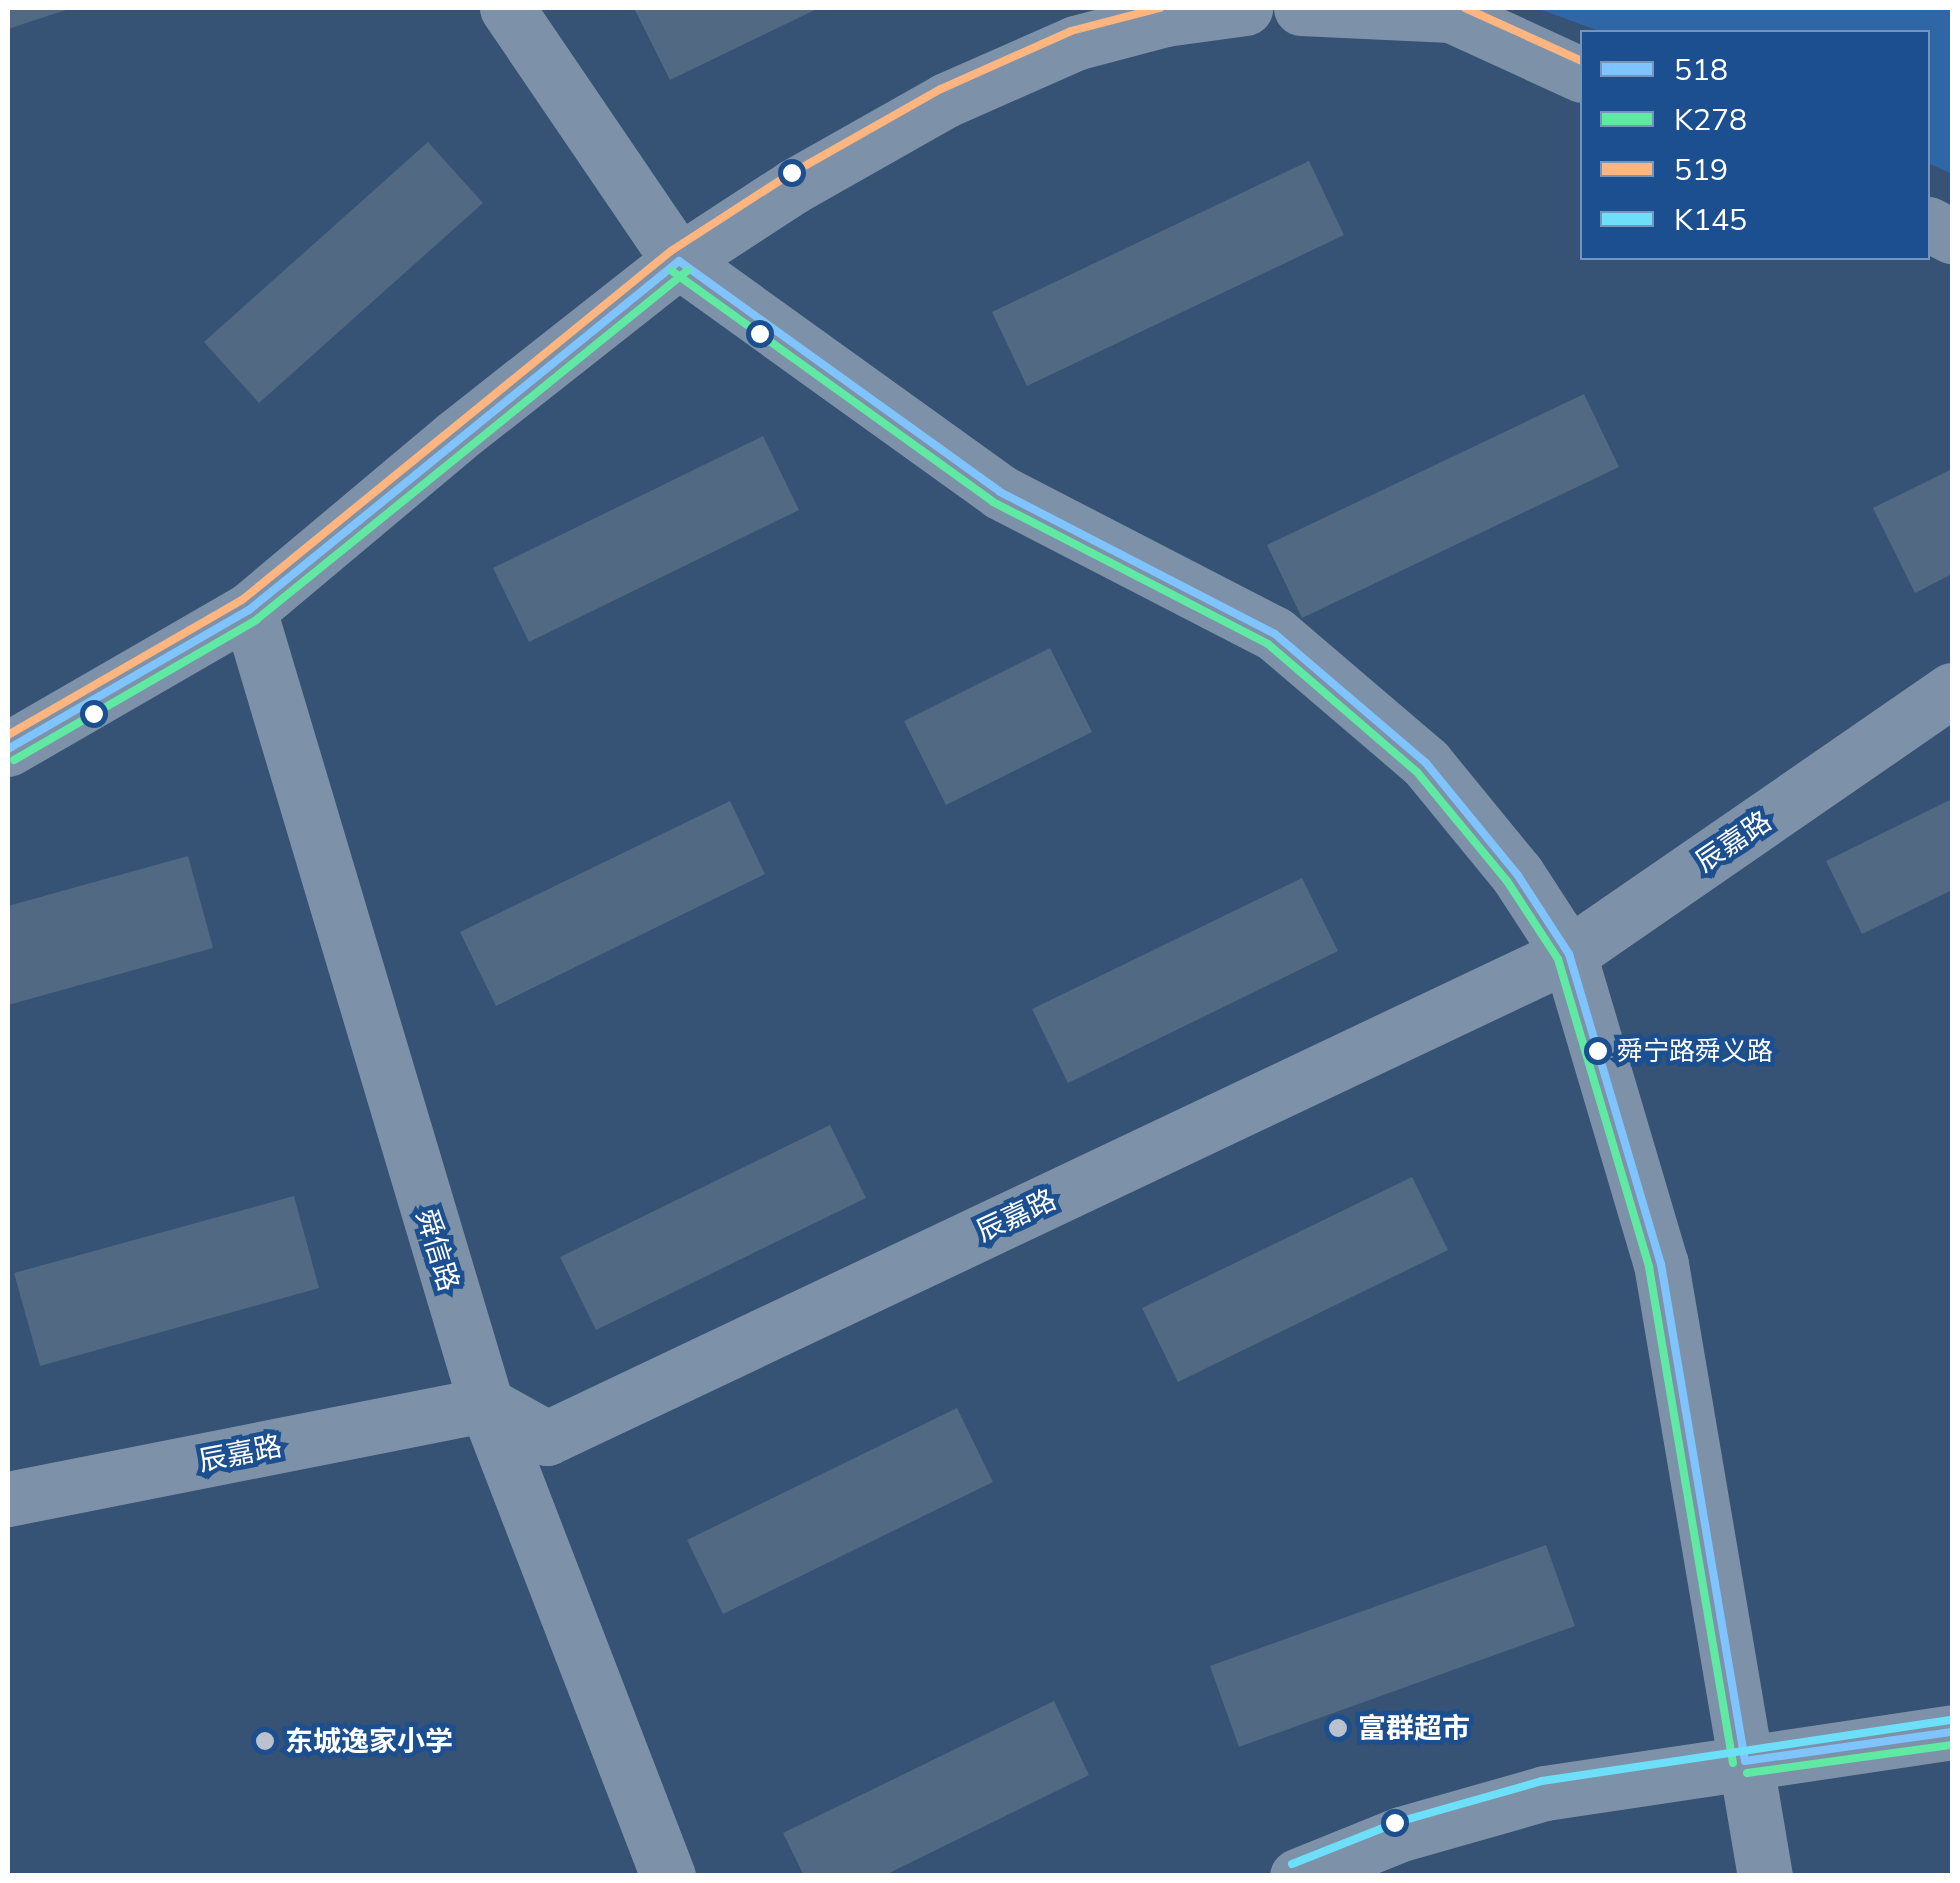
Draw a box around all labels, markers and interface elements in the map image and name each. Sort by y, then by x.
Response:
legend [1580,30,1930,260]
text: 518 [1674,50,1728,88]
text: K278 [1674,100,1747,138]
text: 519 [1674,150,1728,188]
unlabelled marker [782,163,802,183]
text: K145 [1674,200,1747,238]
unlabelled marker [750,324,770,344]
unlabelled marker [84,704,104,724]
street label: 辰嘉路 [1689,804,1777,878]
place label: 舜宁路舜义路 [1617,1035,1773,1067]
marker: 舜宁路舜义路 [1588,1041,1608,1061]
street label: 辰嘉路 [971,1182,1061,1248]
street label: 舜信路 [410,1205,466,1295]
street label: 辰嘉路 [196,1428,284,1478]
place label: 富群超市 [1358,1711,1470,1745]
marker: 富群超市 [1327,1717,1349,1739]
place label: 东城逸家小学 [285,1724,453,1758]
marker: 东城逸家小学 [254,1730,276,1752]
unlabelled marker [1385,1813,1405,1833]

